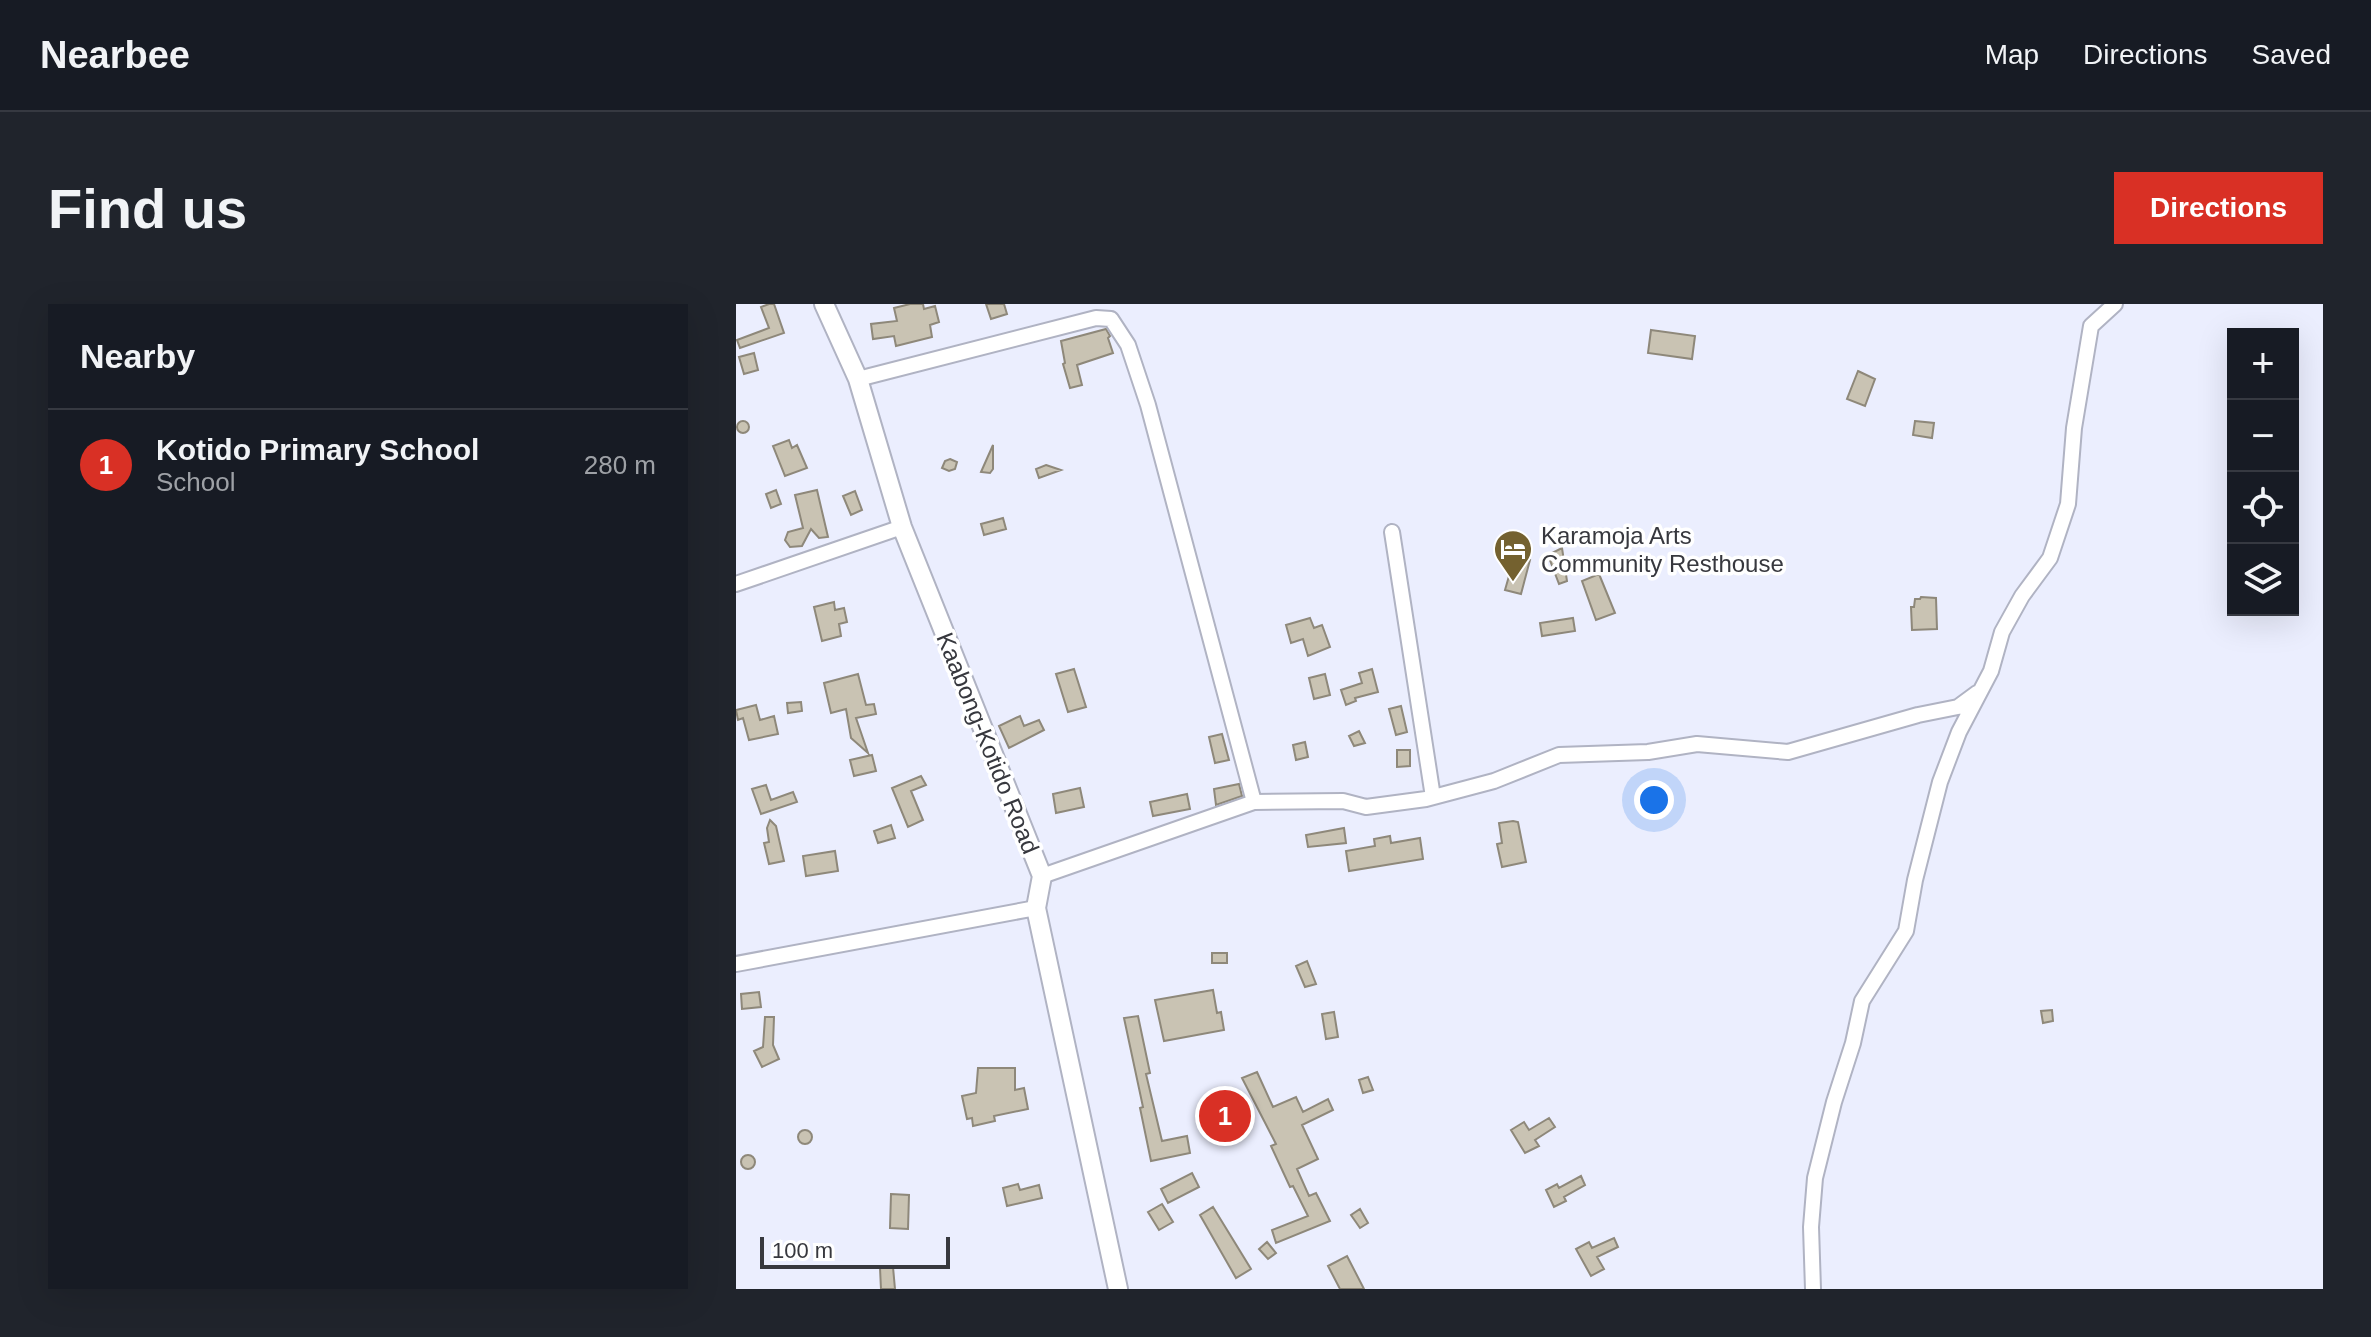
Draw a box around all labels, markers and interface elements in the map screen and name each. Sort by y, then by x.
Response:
text: Nearbee [40,34,190,76]
text: Map [1985,39,2039,70]
text: Directions [2083,39,2208,70]
text: Saved [2252,39,2331,70]
button: Directions [2114,172,2323,244]
text: Find us [48,177,247,240]
map controls [2227,328,2299,616]
button: + [2227,328,2299,400]
text: Nearby [80,337,195,375]
button: − [2227,400,2299,472]
text: Kotido Primary School [156,433,479,466]
text: 1 [99,450,113,480]
text: 280 m [584,450,656,480]
text: School [156,467,236,497]
button: locate [2227,472,2299,544]
place label: Karamoja Arts Community Resthouse [1541,522,1784,577]
hotel icon: Karamoja Arts Community Resthouse [1492,528,1534,583]
button: layers [2227,544,2299,616]
street label: Kaabong-Kotido Road [931,628,1045,858]
your location [1634,780,1674,820]
pin: 1 [1199,1086,1251,1146]
scale bar [760,1233,950,1269]
text: 100 m [772,1238,833,1263]

